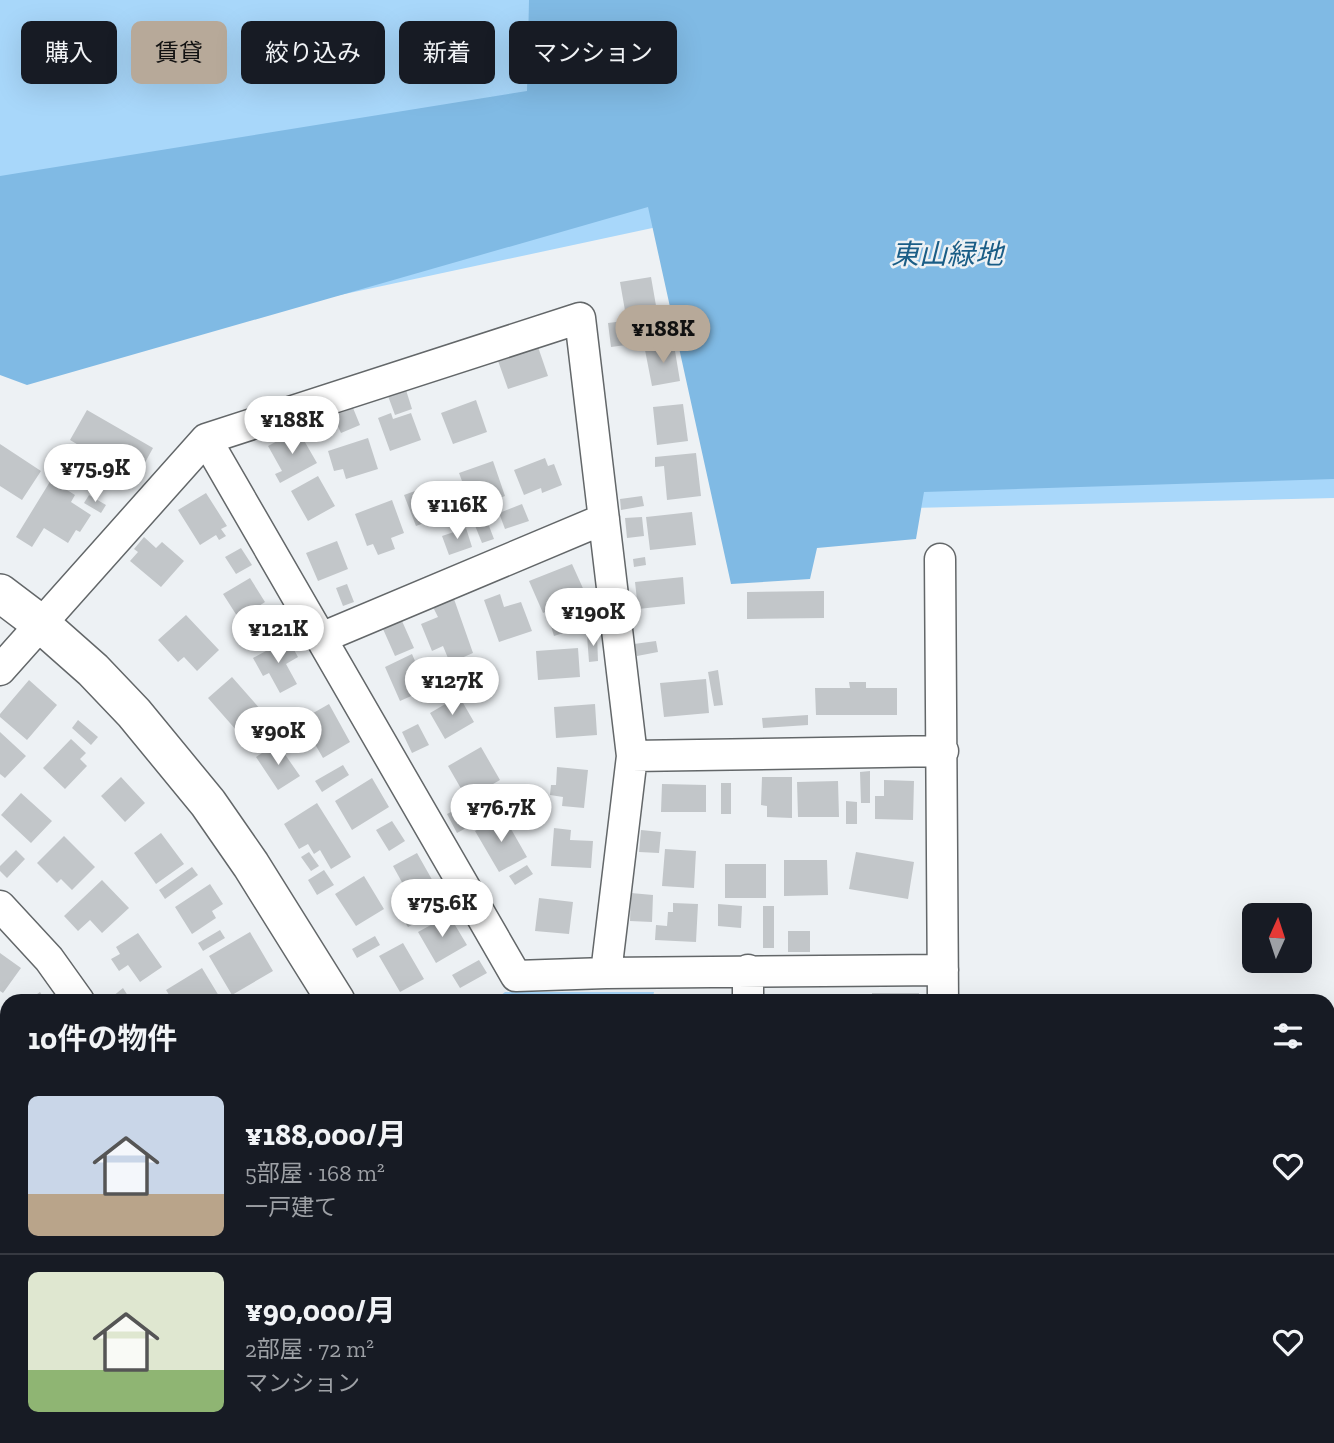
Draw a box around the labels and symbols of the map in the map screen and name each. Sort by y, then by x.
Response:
park label: 東山緑地 [891,238,1006,271]
pin: ¥188K [614,306,712,365]
pin: ¥188K [243,396,341,456]
pin: ¥75.9K [38,444,152,504]
pin: ¥116K [408,482,506,541]
pin: ¥190K [544,588,642,648]
pin: ¥121K [229,606,327,665]
pin: ¥127K [403,658,501,717]
pin: ¥90K [237,708,319,767]
pin: ¥76.7K [444,784,558,844]
pin: ¥75.6K [385,880,499,939]
north arrow [1242,903,1312,973]

